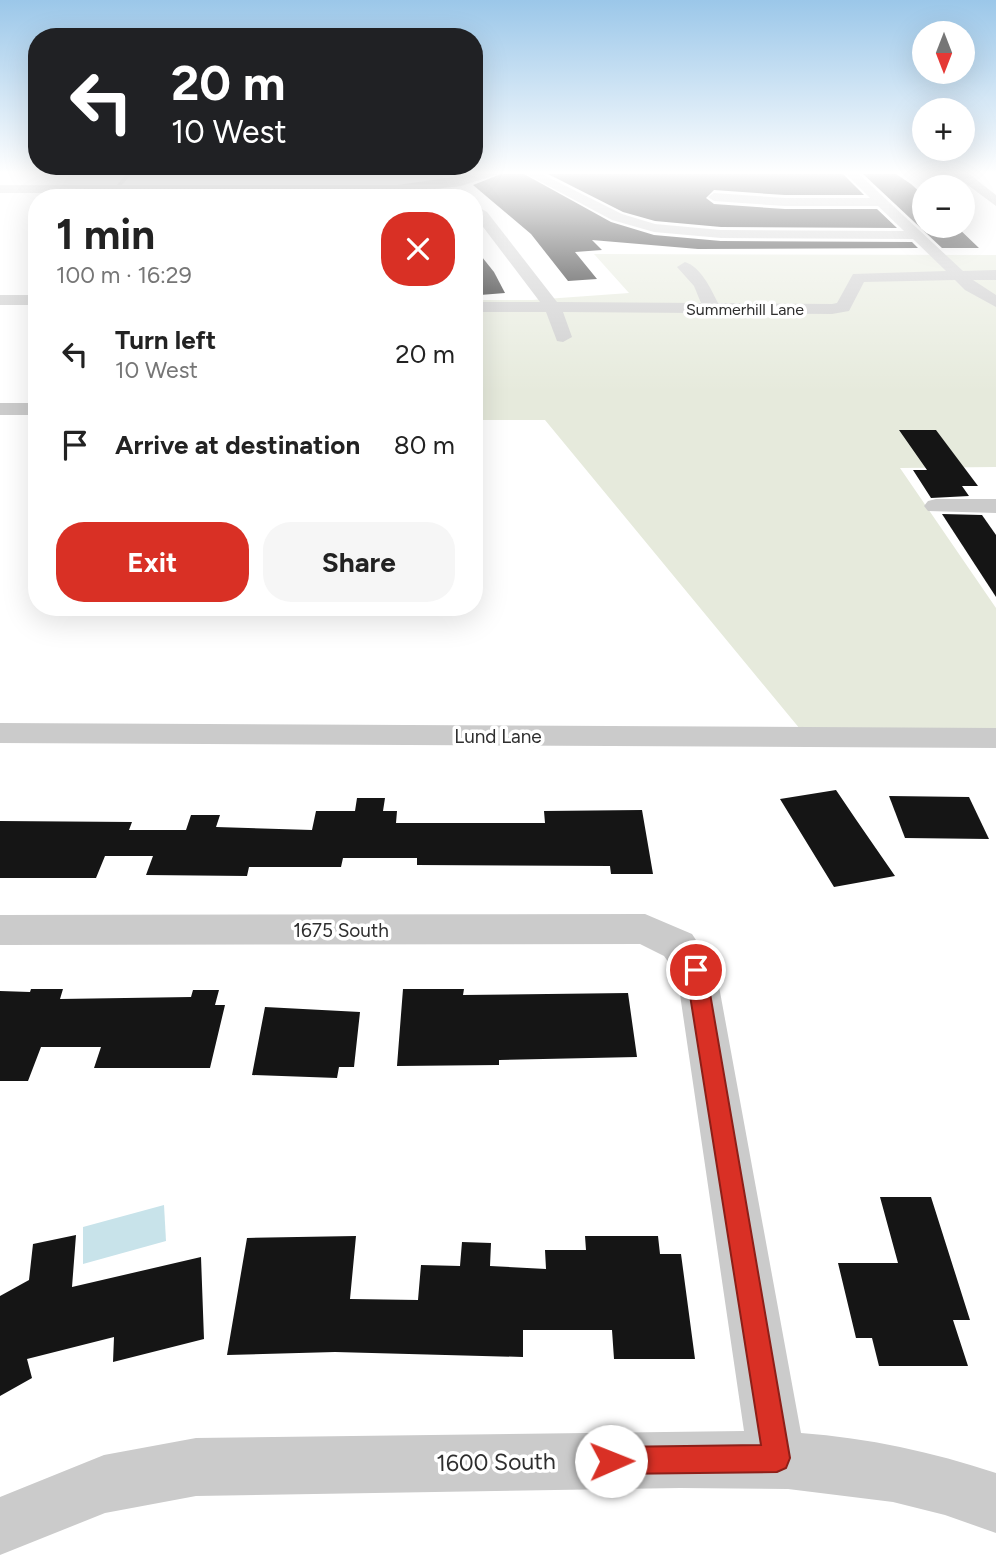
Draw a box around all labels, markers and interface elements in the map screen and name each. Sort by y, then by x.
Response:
north arrow [912,21,975,84]
map controls [912,21,975,238]
text: 20 m [171,53,286,112]
icon: left [56,56,147,147]
button: + [912,98,975,161]
text: 10 West [171,113,287,151]
button: − [912,175,975,238]
text: 1 min [56,209,155,260]
button: close [381,212,455,286]
text: 100 m · 16:29 [56,261,192,289]
street label: Summerhill Lane [686,300,804,319]
text: Turn left [115,324,216,356]
icon: left [56,335,94,373]
text: 20 m [395,338,455,370]
text: 10 West [115,356,198,384]
icon: arrive [56,426,94,464]
text: Arrive at destination [115,429,360,461]
text: 80 m [394,429,455,461]
button: Exit [56,522,249,602]
button: Share [263,522,455,602]
street label: Lund Lane [454,725,542,748]
street label: 1675 South [293,919,389,942]
pin [666,940,726,1000]
icon: arrive [677,951,715,989]
position arrow [574,1424,648,1498]
street label: 1600 South [436,1447,556,1477]

